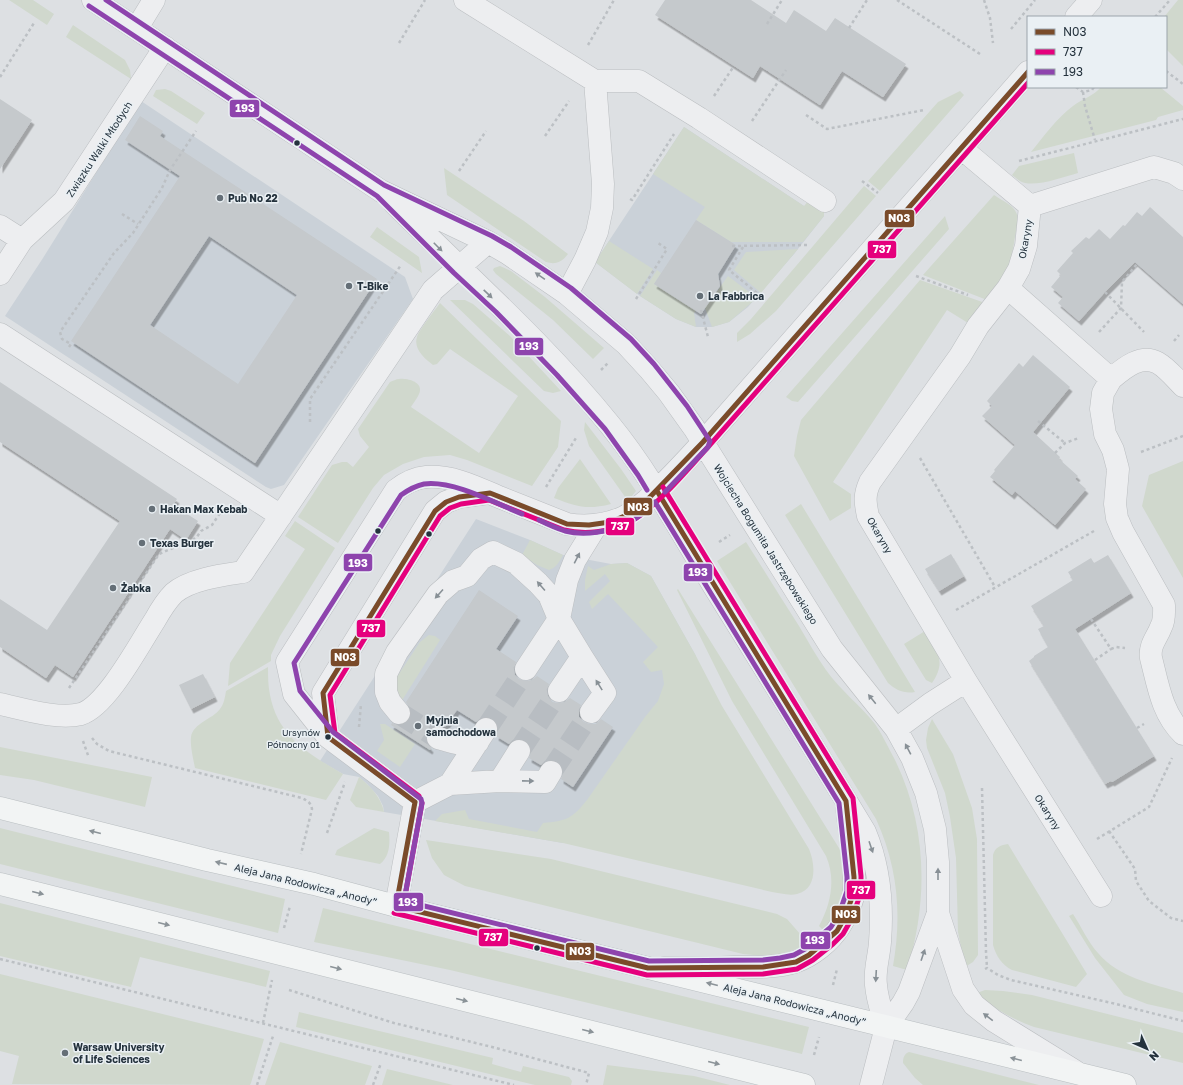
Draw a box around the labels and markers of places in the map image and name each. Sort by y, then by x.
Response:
unlabelled marker [292,138,302,148]
place label: Pub No 22 [228,192,278,204]
marker: Pub No 22 [215,193,225,203]
place label: T-Bike [357,280,388,292]
marker: T-Bike [344,281,354,291]
place label: La Fabbrica [708,290,764,302]
marker: La Fabbrica [695,291,705,301]
place label: Hakan Max Kebab [160,503,248,515]
marker: Hakan Max Kebab [147,504,157,514]
unlabelled marker [373,526,383,536]
unlabelled marker [424,529,434,539]
place label: Texas Burger [150,537,214,549]
marker: Texas Burger [137,538,147,548]
place label: Żabka [121,582,151,594]
marker: Żabka [108,583,118,593]
place label: Myjnia samochodowa [426,714,496,738]
marker: Myjnia samochodowa [413,721,423,731]
place label: Ursynów Północny 01 [267,727,321,750]
marker: Ursynów Północny 01 [323,732,333,742]
unlabelled marker [532,943,542,953]
place label: Warsaw University of Life Sciences [73,1041,164,1065]
marker: Warsaw University of Life Sciences [60,1048,70,1058]

